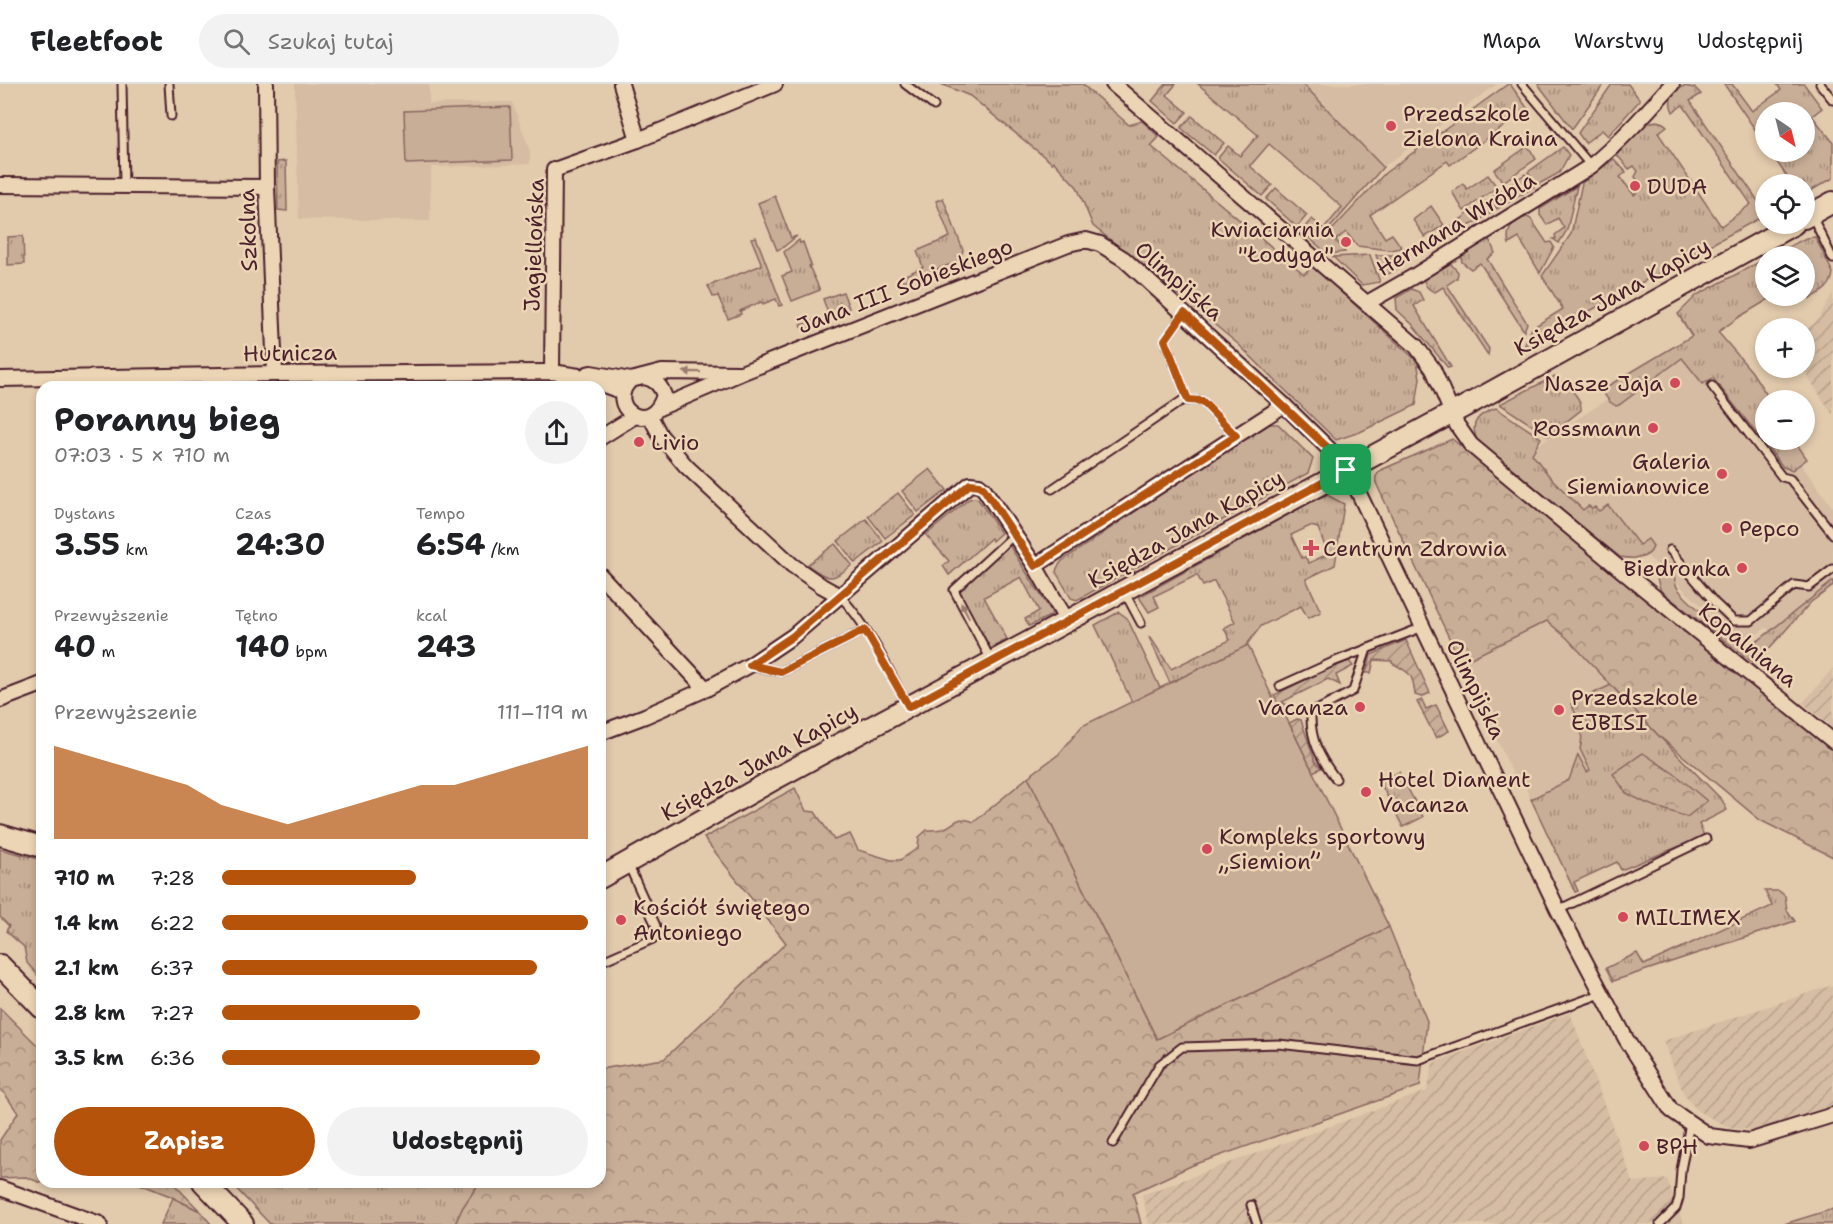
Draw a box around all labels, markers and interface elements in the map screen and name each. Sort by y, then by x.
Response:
search box [199,14,619,68]
text: Fleetfoot [30,22,163,60]
icon: search [220,25,253,58]
text: Szukaj tutaj [268,27,394,56]
text: Mapa [1483,27,1541,55]
text: Warstwy [1574,27,1664,55]
text: Udostępnij [1697,27,1803,55]
place label: Przedszkole Zielona Kraina [1403,99,1558,153]
north arrow [1755,102,1815,162]
map controls [1755,102,1815,450]
marker: Przedszkole Zielona Kraina [1384,119,1398,133]
street label: Hermana Wróbla [1371,165,1541,283]
place label: DUDA [1647,172,1707,201]
button: locate [1755,174,1815,234]
street label: Jagiellońska [517,178,551,312]
marker: DUDA [1628,179,1642,193]
street label: Szkolna [232,188,264,272]
place label: Kwiaciarnia "Łodyga" [1210,215,1334,269]
street label: Jana III Sobieskiego [793,231,1017,341]
street label: Księdza Jana Kapicy [1509,231,1715,363]
street label: Olimpijska [1129,235,1229,327]
marker: Kwiaciarnia "Łodyga" [1339,235,1353,249]
button: layers [1755,246,1815,306]
button: + [1755,318,1815,378]
street label: Hutnicza [243,338,338,368]
one-way arrow [683,367,702,377]
place label: Nasze Jaja [1544,369,1663,398]
marker: Nasze Jaja [1668,376,1682,390]
button: − [1755,390,1815,450]
text: Poranny bieg [54,397,280,442]
button: share [525,401,588,464]
place label: Rossmann [1533,414,1641,443]
marker: Rossmann [1646,421,1660,435]
place label: Livio [651,428,699,457]
marker: Livio [632,435,646,449]
text: 07:03 · 5 × 710 m [54,442,230,468]
pin [1320,444,1371,495]
place label: Galeria Siemianowice [1567,447,1710,501]
icon: arrive [1329,453,1362,486]
street label: Księdza Jana Kapicy [1083,463,1289,595]
marker: Galeria Siemianowice [1715,467,1729,481]
text: Dystans [54,503,115,524]
text: Czas [235,503,272,524]
text: Tempo [416,503,465,524]
place label: Pepco [1739,514,1800,543]
marker: Pepco [1720,521,1734,535]
text: 3.55 [54,524,120,565]
text: 24:30 [235,524,325,565]
text: 6:54 [416,524,486,565]
place label: Centrum Zdrowia [1323,534,1507,563]
text: km [120,539,148,560]
text: /km [486,539,520,560]
marker: Centrum Zdrowia [1304,541,1318,555]
place label: Biedronka [1623,554,1730,583]
marker: Biedronka [1735,561,1749,575]
street label: Kopalniana [1693,596,1804,694]
one-way arrow [960,602,970,619]
text: Przewyższenie [54,605,169,626]
text: Tętno [235,605,278,626]
text: kcal [416,605,447,626]
text: 40 [54,626,96,667]
text: 140 [235,626,290,667]
text: 243 [416,626,476,667]
street label: Olimpijska [1439,634,1513,744]
text: m [96,641,115,662]
text: bpm [290,641,328,662]
place label: Przedszkole EJBISI [1571,683,1699,737]
place label: Vacanza [1258,693,1348,722]
street label: Księdza Jana Kapicy [656,696,862,828]
text: Przewyższenie [54,699,198,725]
text: 111–119 m [497,699,588,725]
marker: Vacanza [1353,700,1367,714]
marker: Przedszkole EJBISI [1552,703,1566,717]
place label: Hotel Diament Vacanza [1378,765,1531,819]
marker: Hotel Diament Vacanza [1359,785,1373,799]
place label: Kompleks sportowy „Siemion” [1218,822,1426,876]
marker: Kompleks sportowy „Siemion” [1200,842,1214,856]
text: 710 m [54,865,115,891]
text: 7:28 [150,865,195,891]
place label: Kościół świętego Antoniego [633,893,810,947]
place label: MILIMEX [1635,903,1741,932]
text: 1.4 km [54,910,119,936]
text: 6:22 [150,910,195,936]
marker: MILIMEX [1616,910,1630,924]
marker: Kościół świętego Antoniego [614,913,628,927]
text: 2.1 km [54,955,119,981]
text: 6:37 [150,955,194,981]
text: 2.8 km [54,1000,125,1026]
text: 7:27 [150,1000,194,1026]
text: 3.5 km [54,1045,124,1071]
text: 6:36 [150,1045,195,1071]
button: Zapisz [54,1107,315,1176]
button: Udostępnij [327,1107,588,1176]
place label: BPH [1656,1132,1698,1161]
marker: BPH [1637,1139,1651,1153]

